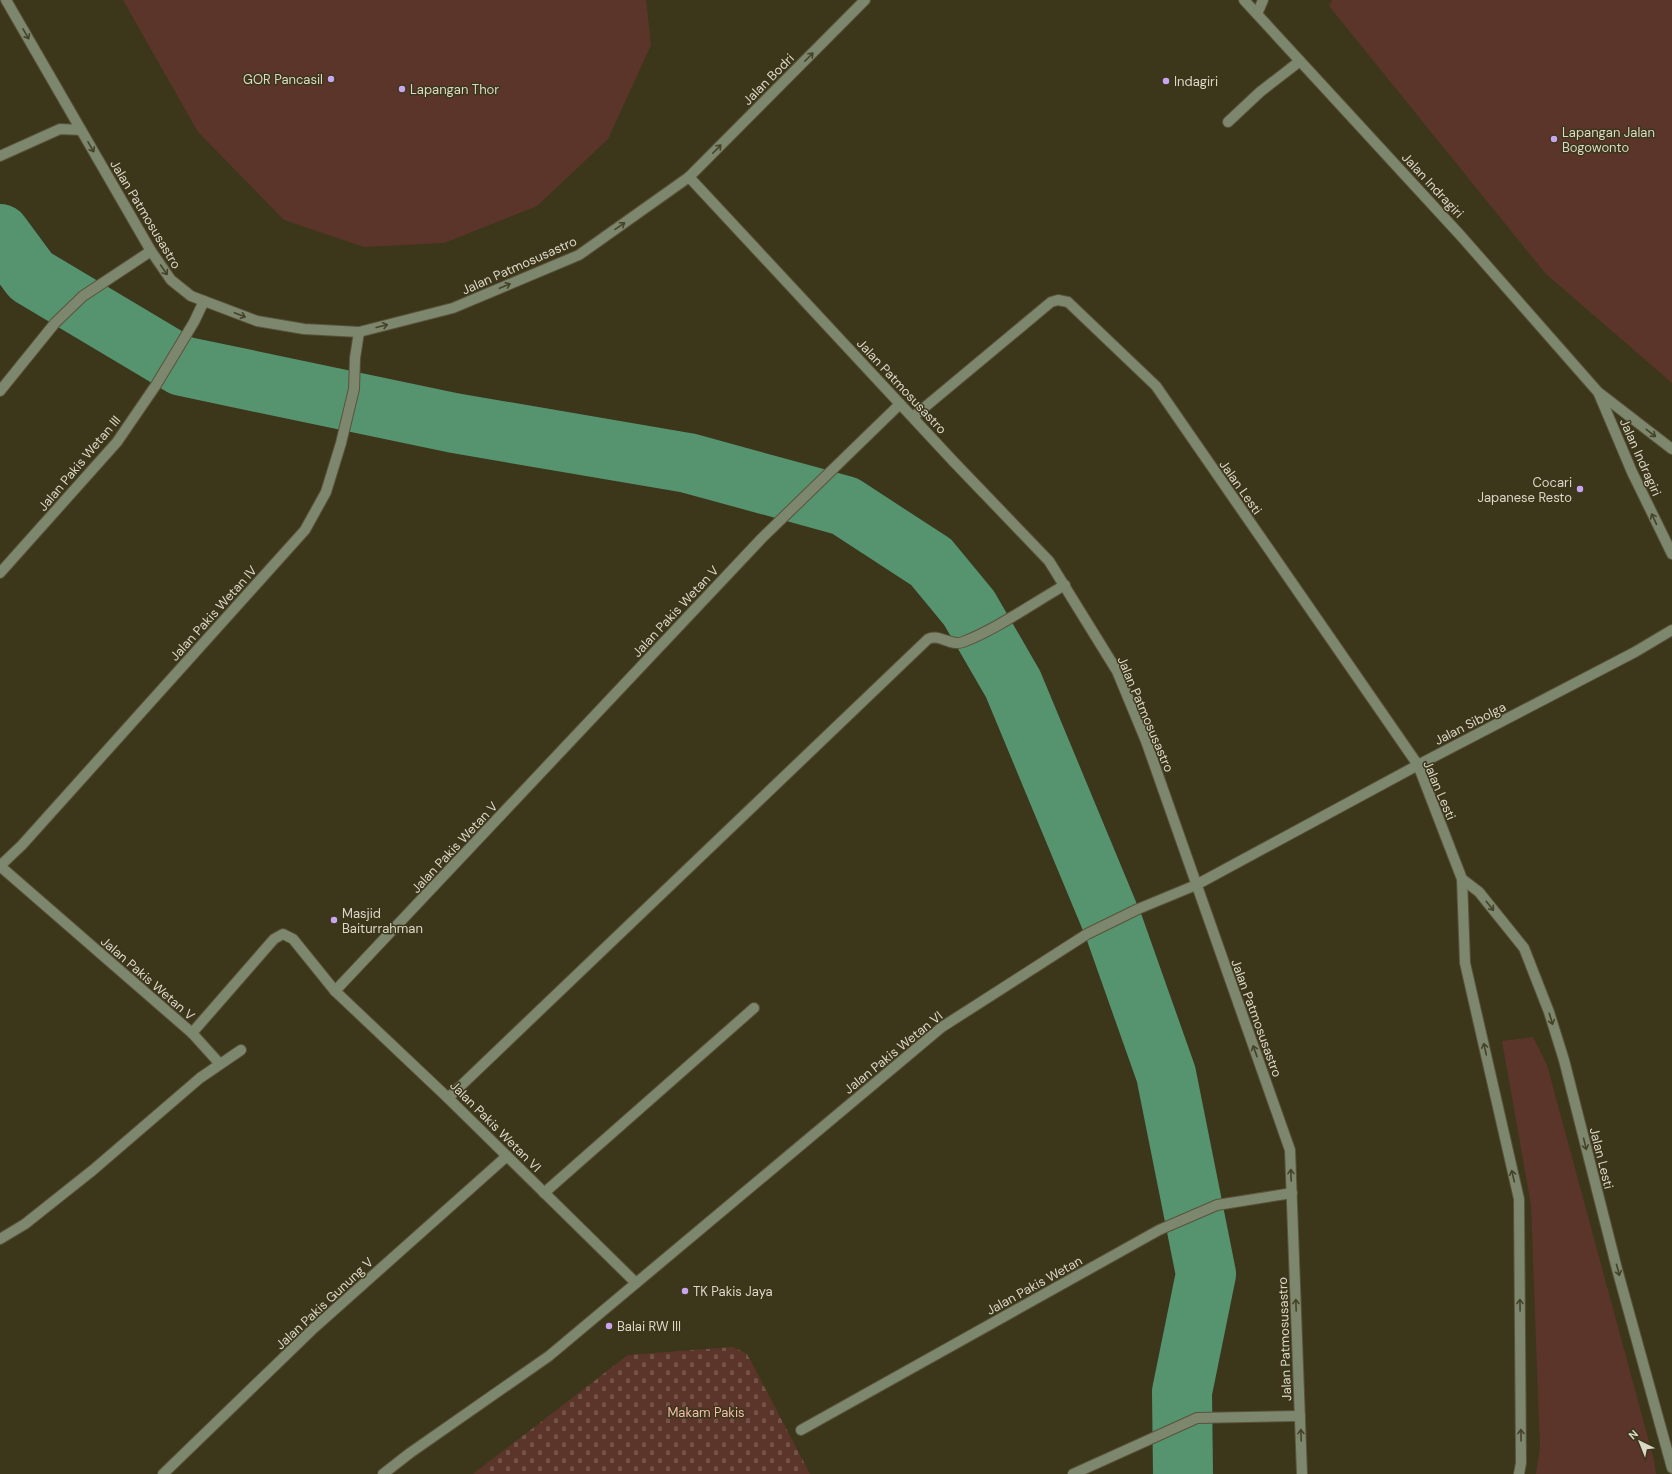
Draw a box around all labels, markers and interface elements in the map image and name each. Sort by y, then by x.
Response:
one-way arrow [22,28,30,40]
street label: Jalan Bodri [739,50,798,109]
one-way arrow [804,52,813,62]
place label: GOR Pancasil [243,71,323,88]
place label: Indagiri [1174,73,1218,90]
marker: GOR Pancasil [326,74,336,84]
marker: Indagiri [1161,76,1171,86]
place label: Lapangan Thor [410,81,499,98]
marker: Lapangan Thor [397,84,407,94]
place label: Lapangan Jalan Bogowonto [1562,124,1655,156]
marker: Lapangan Jalan Bogowonto [1549,134,1559,144]
one-way arrow [87,140,95,152]
one-way arrow [712,144,722,154]
street label: Jalan Indragiri [1398,149,1467,222]
street label: Jalan Patmosusastro [106,157,185,272]
one-way arrow [614,222,625,230]
street label: Jalan Patmosusastro [459,232,580,298]
one-way arrow [160,265,168,276]
one-way arrow [499,282,511,289]
one-way arrow [234,311,246,319]
one-way arrow [375,322,388,330]
street label: Jalan Patmosusastro [853,335,950,438]
street label: Jalan Pakis Wetan III [34,412,124,515]
street label: Jalan Indragiri [1616,416,1665,499]
one-way arrow [1645,429,1656,437]
street label: Jalan Lesti [1216,457,1266,518]
place label: Cocari Japanese Resto [1477,474,1572,506]
marker: Cocari Japanese Resto [1575,484,1585,494]
one-way arrow [1650,514,1657,526]
street label: Jalan Pakis Wetan IV [166,562,261,664]
street label: Jalan Pakis Wetan V [628,562,722,661]
street label: Jalan Patmosusastro [1113,654,1178,775]
street label: Jalan Sibolga [1432,698,1509,749]
street label: Jalan Lesti [1419,758,1460,822]
street label: Jalan Pakis Wetan V [407,798,501,897]
one-way arrow [1485,900,1494,911]
place label: Masjid Baiturrahman [342,905,423,937]
marker: Masjid Baiturrahman [329,915,339,925]
street label: Jalan Pakis Wetan V [97,933,198,1024]
street label: Jalan Patmosusastro [1227,957,1286,1080]
street label: Jalan Pakis Wetan VI [840,1007,946,1097]
one-way arrow [1548,1012,1555,1025]
one-way arrow [1480,1043,1488,1056]
one-way arrow [1251,1046,1259,1058]
street label: Jalan Pakis Wetan VI [446,1077,545,1176]
street label: Jalan Lesti [1586,1126,1617,1191]
one-way arrow [1582,1137,1589,1150]
one-way arrow [1288,1169,1295,1182]
one-way arrow [1509,1170,1517,1183]
street label: Jalan Pakis Wetan [983,1252,1085,1319]
street label: Jalan Pakis Gunung V [272,1253,377,1353]
one-way arrow [1614,1263,1622,1276]
street label: Jalan Patmosusastro [1274,1276,1295,1401]
place label: TK Pakis Jaya [693,1283,773,1300]
marker: TK Pakis Jaya [680,1286,690,1296]
one-way arrow [1292,1299,1300,1312]
one-way arrow [1516,1299,1524,1312]
place label: Balai RW III [617,1318,681,1335]
marker: Balai RW III [604,1321,614,1331]
park label: Makam Pakis [667,1404,745,1421]
north arrow [1620,1422,1660,1462]
text: N [1625,1427,1641,1443]
one-way arrow [1297,1429,1305,1442]
one-way arrow [1517,1429,1525,1442]

